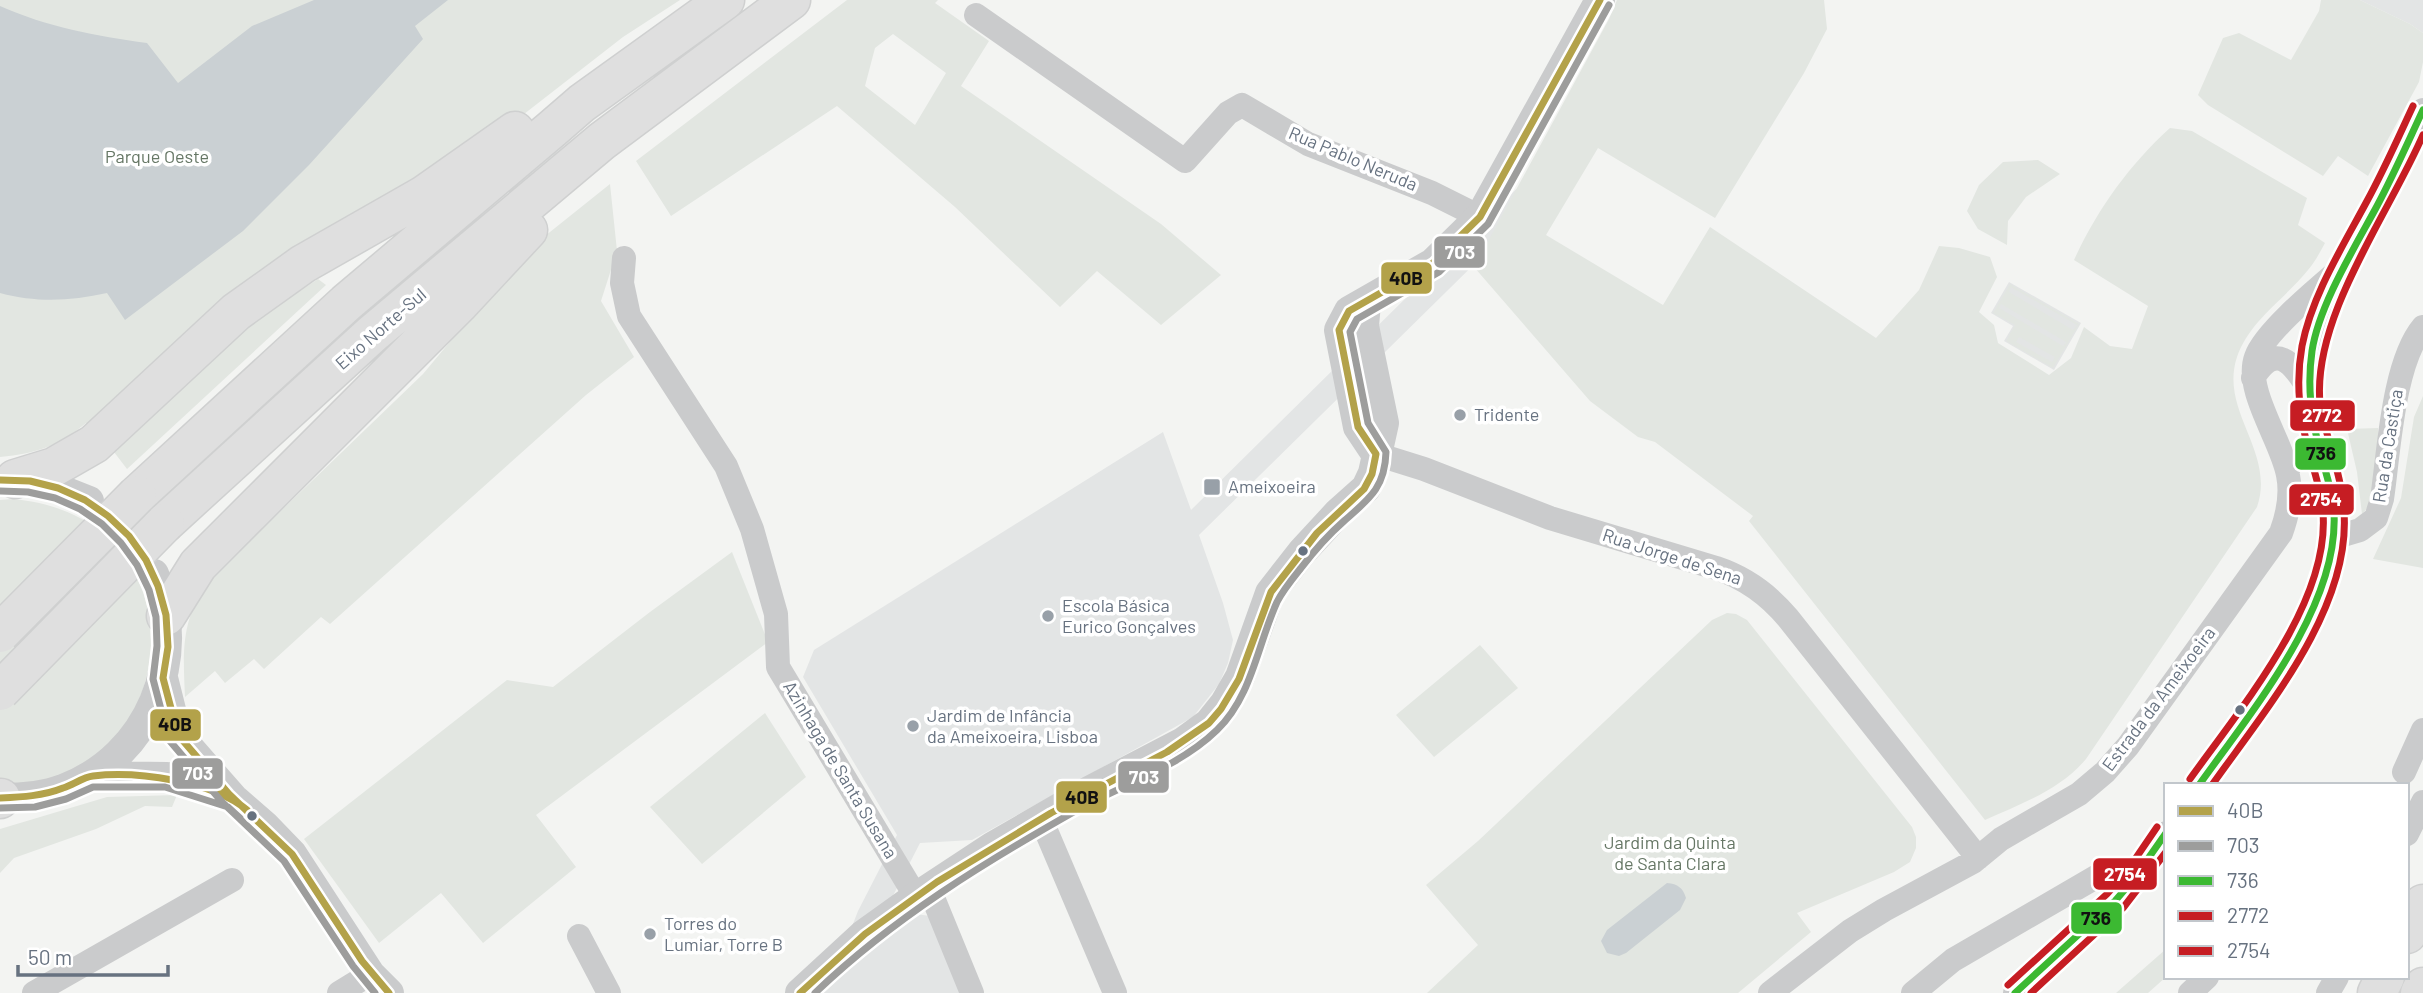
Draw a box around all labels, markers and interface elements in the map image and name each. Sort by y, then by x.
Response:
street label: Rua Pablo Neruda [1286,121,1421,195]
park label: Parque Oeste [105,145,209,167]
line badge: 703 [1433,235,1486,269]
text: 703 [1445,240,1475,263]
line badge: 40B [1380,261,1433,295]
text: 40B [1389,266,1423,289]
street label: Eixo Norte-Sul [330,283,430,374]
street label: Rua da Castiça [2367,388,2407,504]
line badge: 2772 [2289,399,2356,432]
place label: Tridente [1474,403,1539,425]
text: 2772 [2302,403,2342,426]
marker: Tridente [1452,407,1468,423]
line badge: 736 [2294,437,2347,471]
text: 736 [2306,441,2336,464]
place label: Ameixoeira [1228,475,1316,497]
marker: Ameixoeira [1202,477,1222,497]
line badge: 2754 [2288,483,2355,516]
text: 2754 [2300,487,2342,510]
street label: Rua Jorge de Sena [1600,523,1745,589]
unlabelled marker [1296,544,1310,558]
place label: Escola Básica Eurico Gonçalves [1062,594,1196,637]
marker: Escola Básica Eurico Gonçalves [1040,608,1056,624]
street label: Estrada da Ameixoeira [2097,622,2220,775]
street label: Azinhaga de Santa Susana [779,677,903,862]
unlabelled marker [2233,703,2247,717]
place label: Jardim de Infância da Ameixoeira, Lisboa [927,704,1098,747]
line badge: 40B [149,708,202,742]
text: 40B [158,712,192,735]
marker: Jardim de Infância da Ameixoeira, Lisboa [905,718,921,734]
line badge: 703 [171,757,224,790]
line badge: 703 [1117,760,1170,794]
text: 703 [183,761,213,784]
text: 703 [1129,765,1159,788]
line badge: 40B [1055,780,1108,814]
legend [2164,783,2409,979]
text: 40B [1065,785,1099,808]
text: 40B [2227,797,2264,822]
unlabelled marker [245,809,259,823]
park label: Jardim da Quinta de Santa Clara [1604,831,1736,874]
text: 703 [2227,832,2260,857]
line badge: 2754 [2092,857,2158,891]
text: 2754 [2104,862,2146,885]
text: 736 [2227,867,2259,892]
line badge: 736 [2070,901,2123,935]
text: 2772 [2227,902,2269,927]
text: 736 [2081,906,2111,929]
place label: Torres do Lumiar, Torre B [664,912,783,955]
marker: Torres do Lumiar, Torre B [642,926,658,942]
scale bar [18,934,168,978]
text: 2754 [2227,937,2271,962]
text: 50 m [28,944,72,969]

